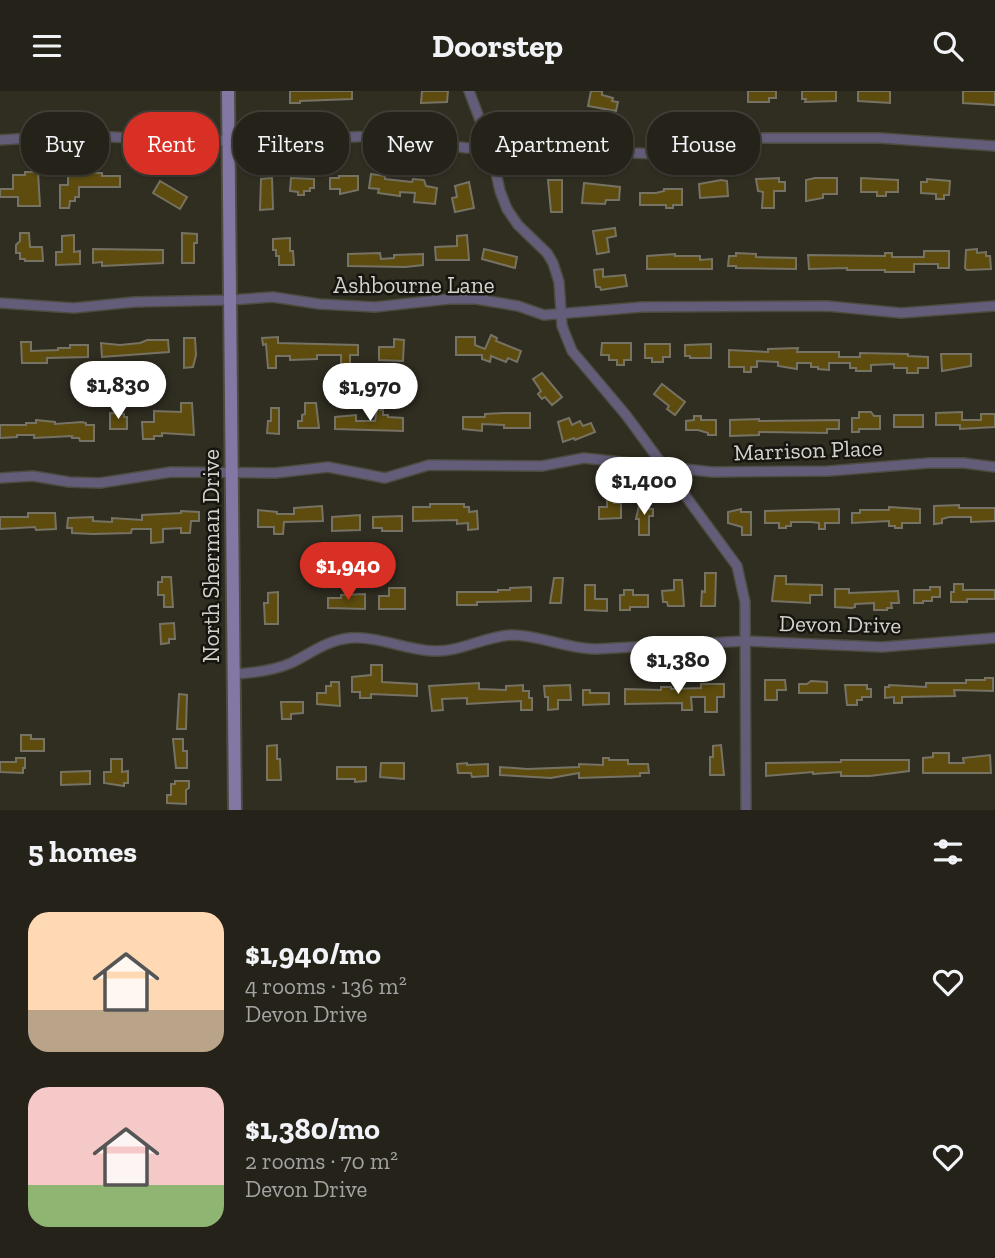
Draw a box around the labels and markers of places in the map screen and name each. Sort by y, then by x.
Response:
pin: $1,830 [61,361,175,421]
pin: $1,970 [313,363,427,423]
pin: $1,400 [587,457,701,517]
pin: $1,940 [291,543,405,602]
pin: $1,380 [621,637,735,696]

